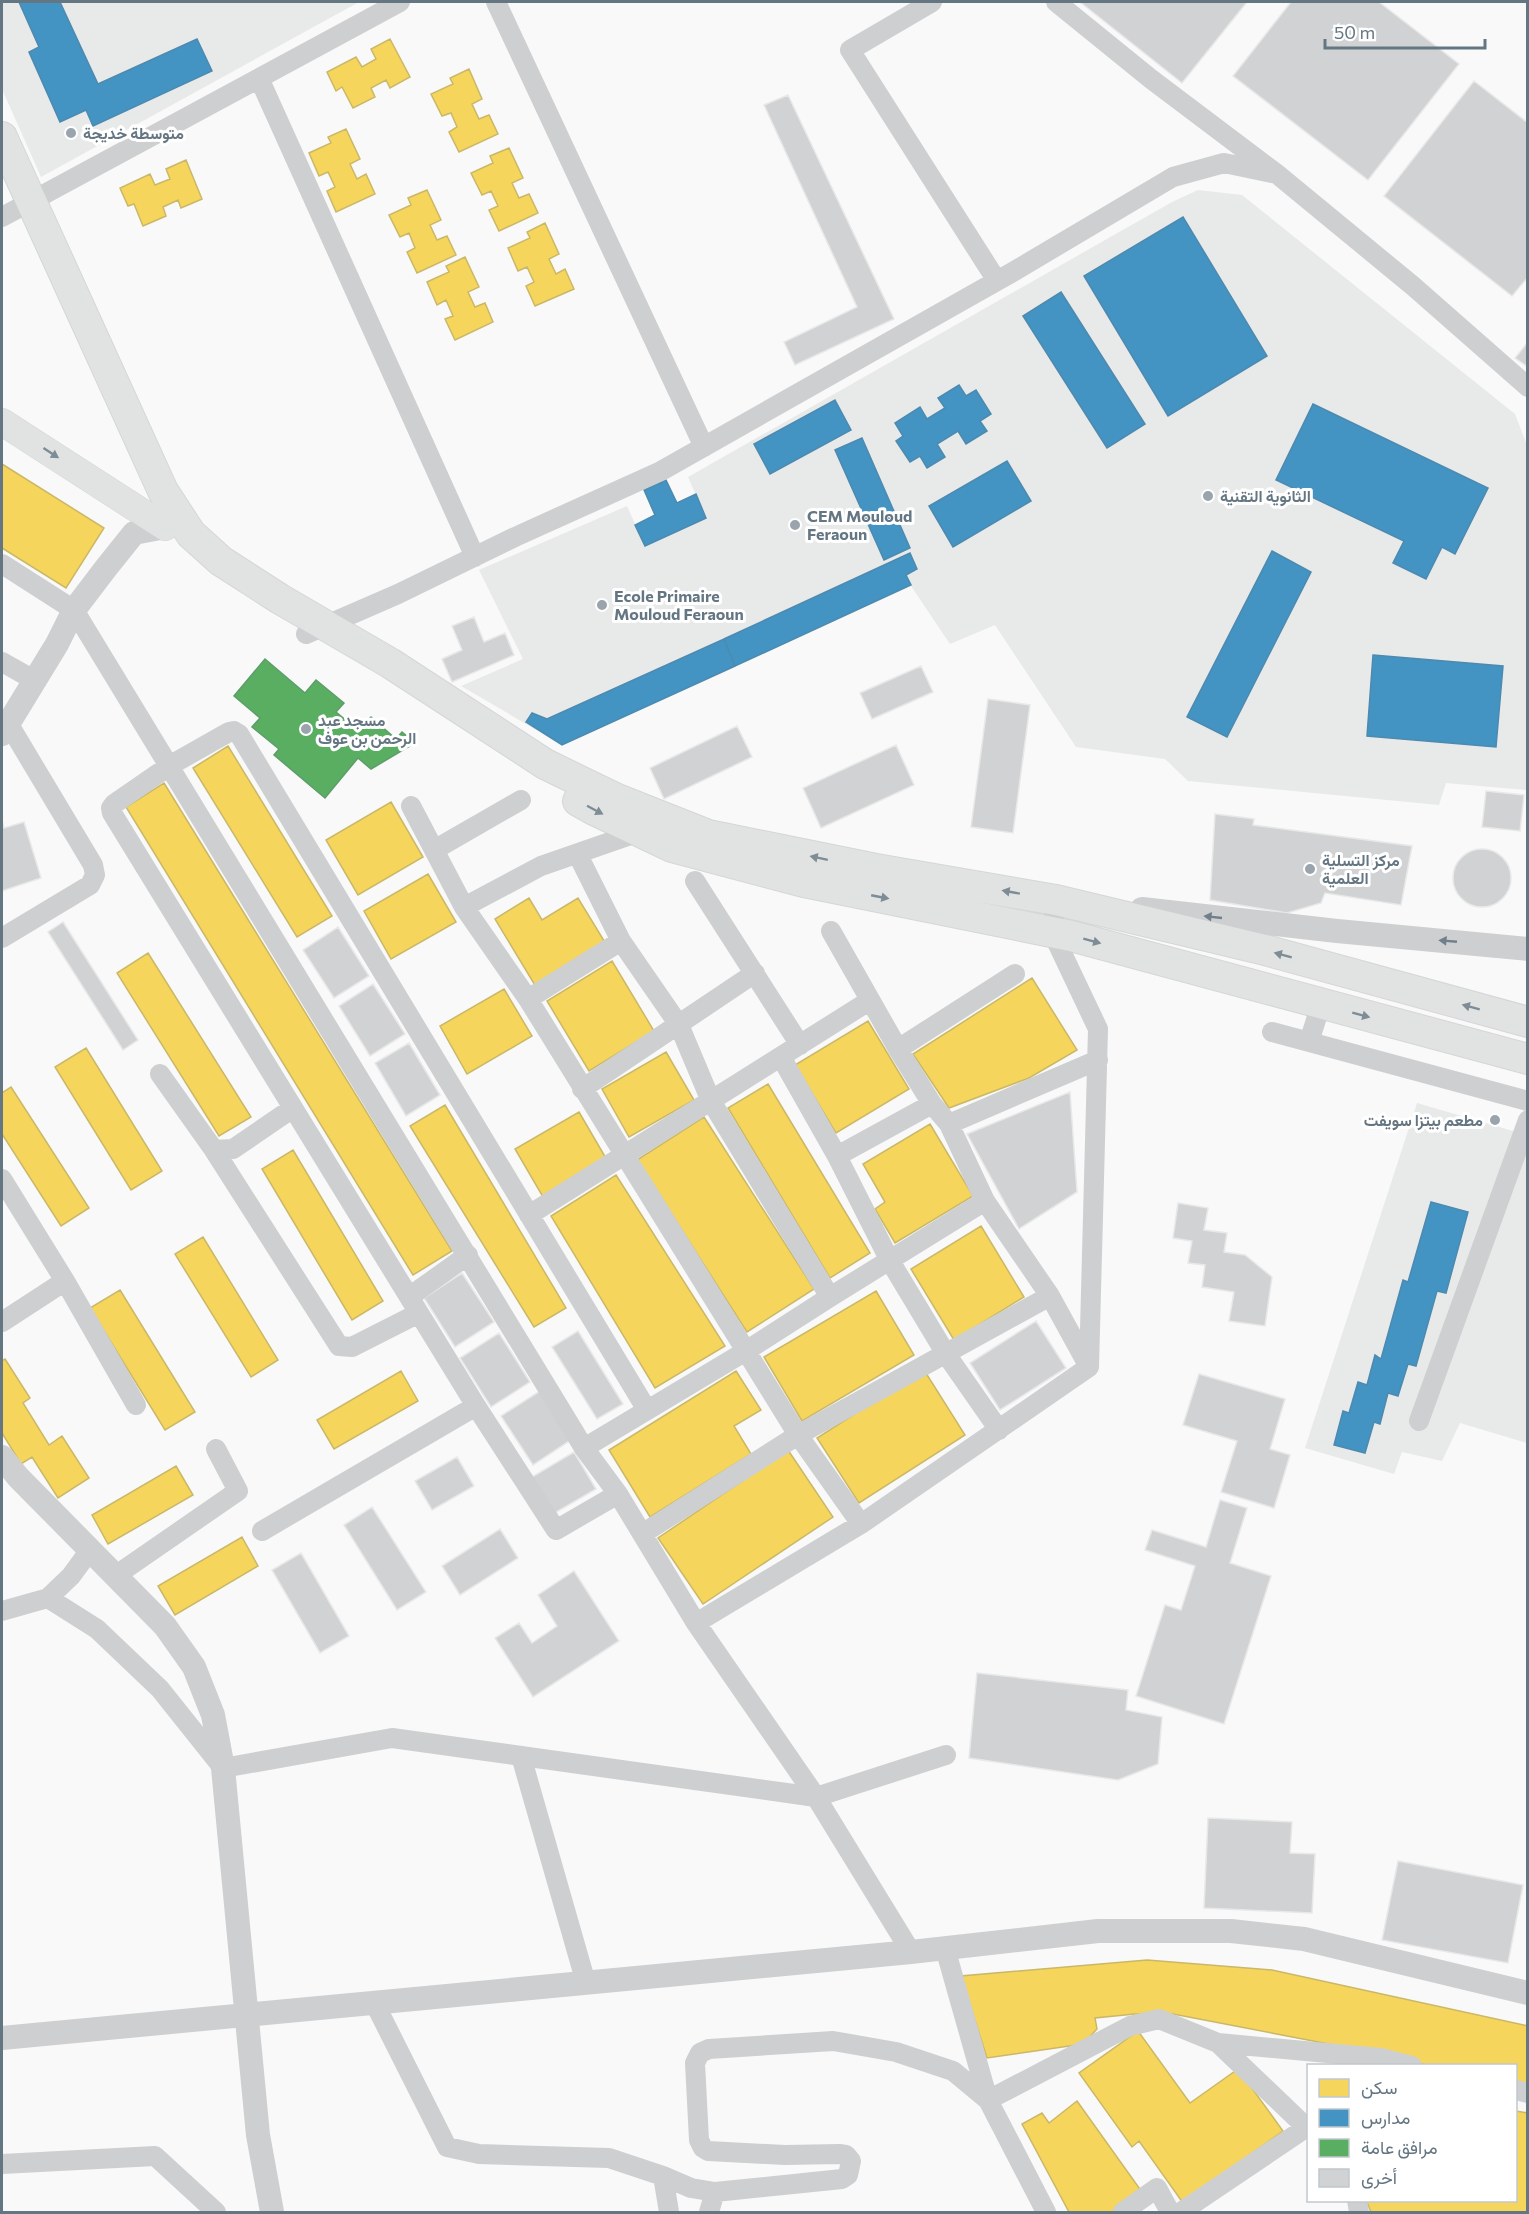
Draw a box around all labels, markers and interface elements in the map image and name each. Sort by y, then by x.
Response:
scale bar [1325,12,1486,50]
text: 50 m [1334,21,1375,43]
place label: متوسطة خديجة [83,123,184,144]
marker: متوسطة خديجة [64,126,78,140]
one-way arrow [43,448,59,459]
place label: الثانوية التقنية [1220,486,1311,507]
marker: الثانوية التقنية [1201,489,1215,503]
place label: CEM Mouloud Feraoun [807,506,912,543]
marker: CEM Mouloud Feraoun [788,518,802,532]
place label: Ecole Primaire Mouloud Feraoun [614,586,744,623]
marker: Ecole Primaire Mouloud Feraoun [595,598,609,612]
place label: مسجد عبد الرحمن بن عوف [318,710,416,749]
marker: مسجد عبد الرحمن بن عوف [299,722,313,736]
one-way arrow [586,805,603,815]
place label: مركز التسلية العلمية [1322,850,1400,888]
one-way arrow [810,853,829,862]
marker: مركز التسلية العلمية [1303,862,1317,876]
one-way arrow [1002,888,1021,897]
one-way arrow [871,893,890,902]
one-way arrow [1203,912,1222,922]
one-way arrow [1439,936,1458,946]
one-way arrow [1083,937,1101,946]
one-way arrow [1274,950,1292,959]
one-way arrow [1462,1001,1480,1011]
one-way arrow [1352,1011,1370,1020]
place label: مطعم بيتزا سويفت [1364,1110,1483,1131]
marker: مطعم بيتزا سويفت [1488,1113,1502,1127]
legend [1307,2064,1517,2202]
text: سكن [1361,2076,1397,2099]
text: مدارس [1361,2106,1410,2129]
text: مرافق عامة [1361,2136,1438,2159]
text: أخرى [1361,2166,1397,2189]

